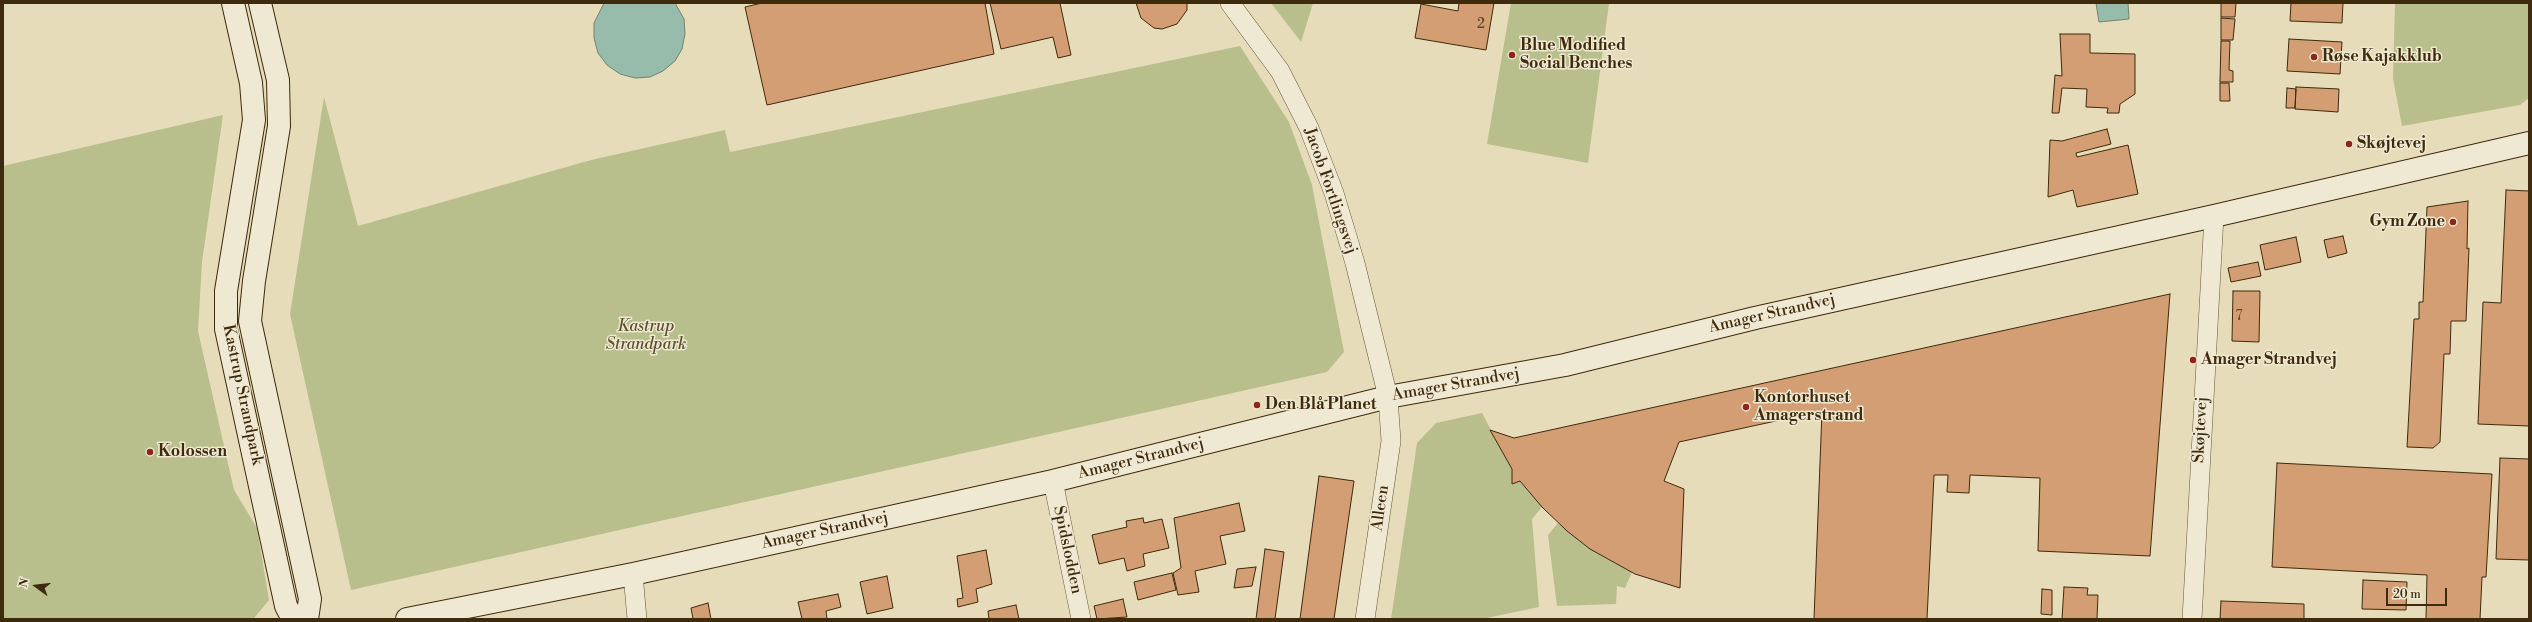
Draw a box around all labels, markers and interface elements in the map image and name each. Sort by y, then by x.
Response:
house number: 2 [1477,17,1485,33]
place label: Blue Modified Social Benches [1520,36,1632,74]
place label: Røse Kajakklub [2322,47,2442,67]
marker: Blue Modified Social Benches [1507,50,1517,60]
marker: Røse Kajakklub [2309,52,2319,62]
street label: Jacob Fortlingsvej [1299,125,1361,257]
place label: Skøjtevej [2357,134,2426,154]
marker: Skøjtevej [2344,139,2354,149]
place label: Gym Zone [2369,212,2445,232]
marker: Gym Zone [2448,217,2458,227]
street label: Amager Strandvej [1707,290,1837,338]
house number: 7 [2235,309,2243,325]
park label: Kastrup Strandpark [606,317,686,355]
street label: Kastrup Strandpark [218,323,266,467]
place label: Amager Strandvej [2201,350,2337,370]
marker: Amager Strandvej [2188,355,2198,365]
street label: Amager Strandvej [1391,364,1521,406]
place label: Kontorhuset Amagerstrand [1754,388,1864,426]
place label: Den Blå Planet [1265,395,1376,415]
street label: Skøjtevej [2190,396,2212,464]
marker: Den Blå Planet [1252,400,1262,410]
marker: Kontorhuset Amagerstrand [1741,402,1751,412]
street label: Amager Strandvej [1076,434,1206,484]
place label: Kolossen [158,442,227,462]
marker: Kolossen [145,447,155,457]
street label: Alleen [1368,484,1394,532]
street label: Spidslodden [1048,504,1086,596]
street label: Amager Strandvej [760,508,890,554]
north arrow [16,566,56,606]
text: N [17,577,32,589]
scale bar [2388,580,2449,606]
text: 20 m [2393,587,2421,602]

